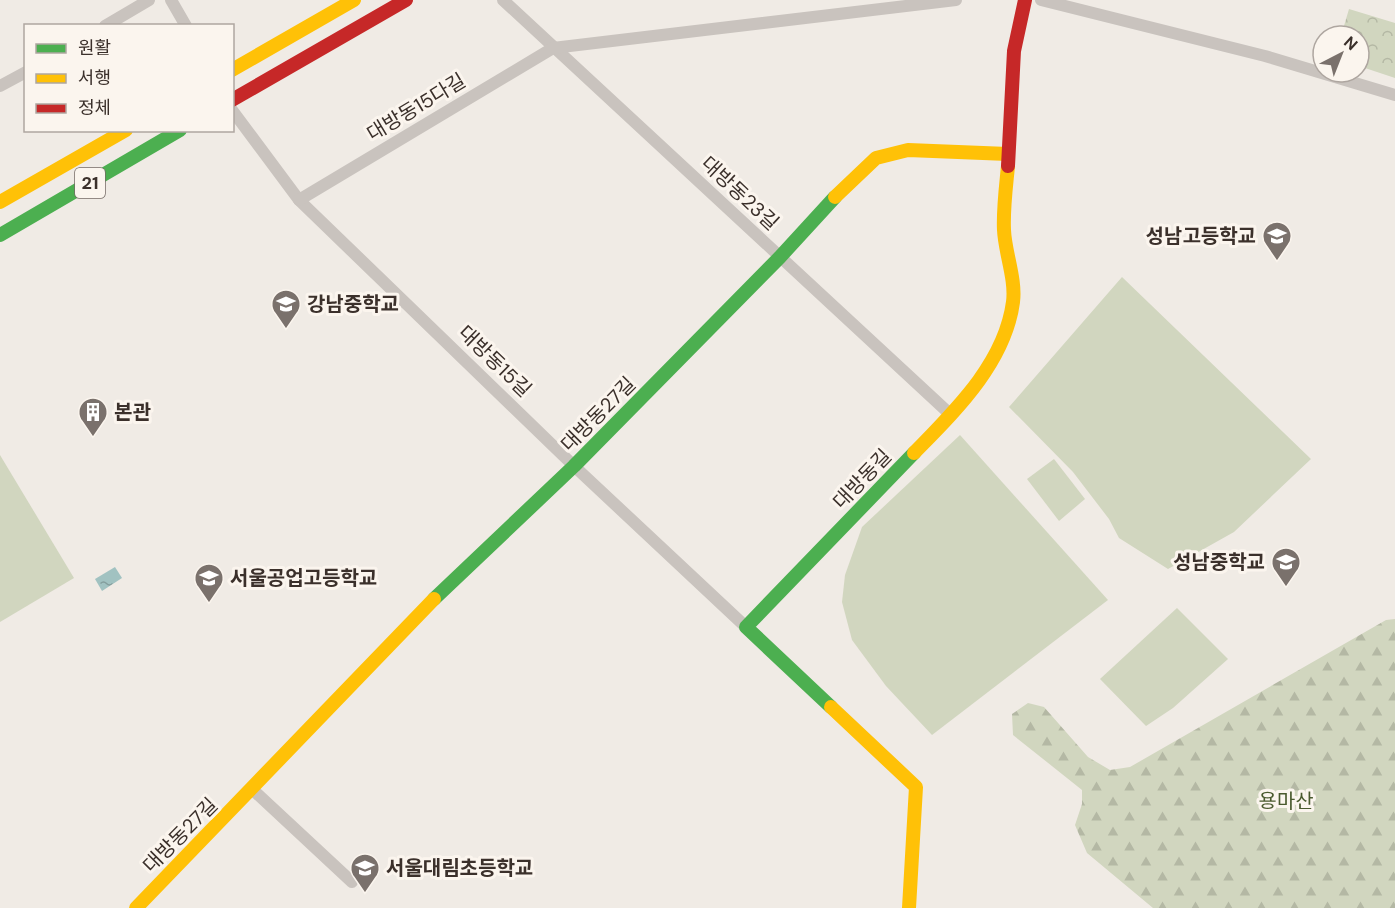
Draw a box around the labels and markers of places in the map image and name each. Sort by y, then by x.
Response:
school or university icon: 성남고등학교 [1261,220,1293,262]
place label: 성남고등학교 [1146,223,1256,249]
school or university icon: 강남중학교 [270,288,302,330]
place label: 강남중학교 [307,291,399,317]
building icon: 본관 [77,396,109,438]
place label: 본관 [114,399,151,425]
school or university icon: 성남중학교 [1270,546,1302,588]
place label: 성남중학교 [1173,549,1265,575]
school or university icon: 서울공업고등학교 [193,562,225,604]
place label: 서울공업고등학교 [230,565,377,591]
school or university icon: 서울대림초등학교 [349,852,381,894]
place label: 서울대림초등학교 [386,855,533,881]

